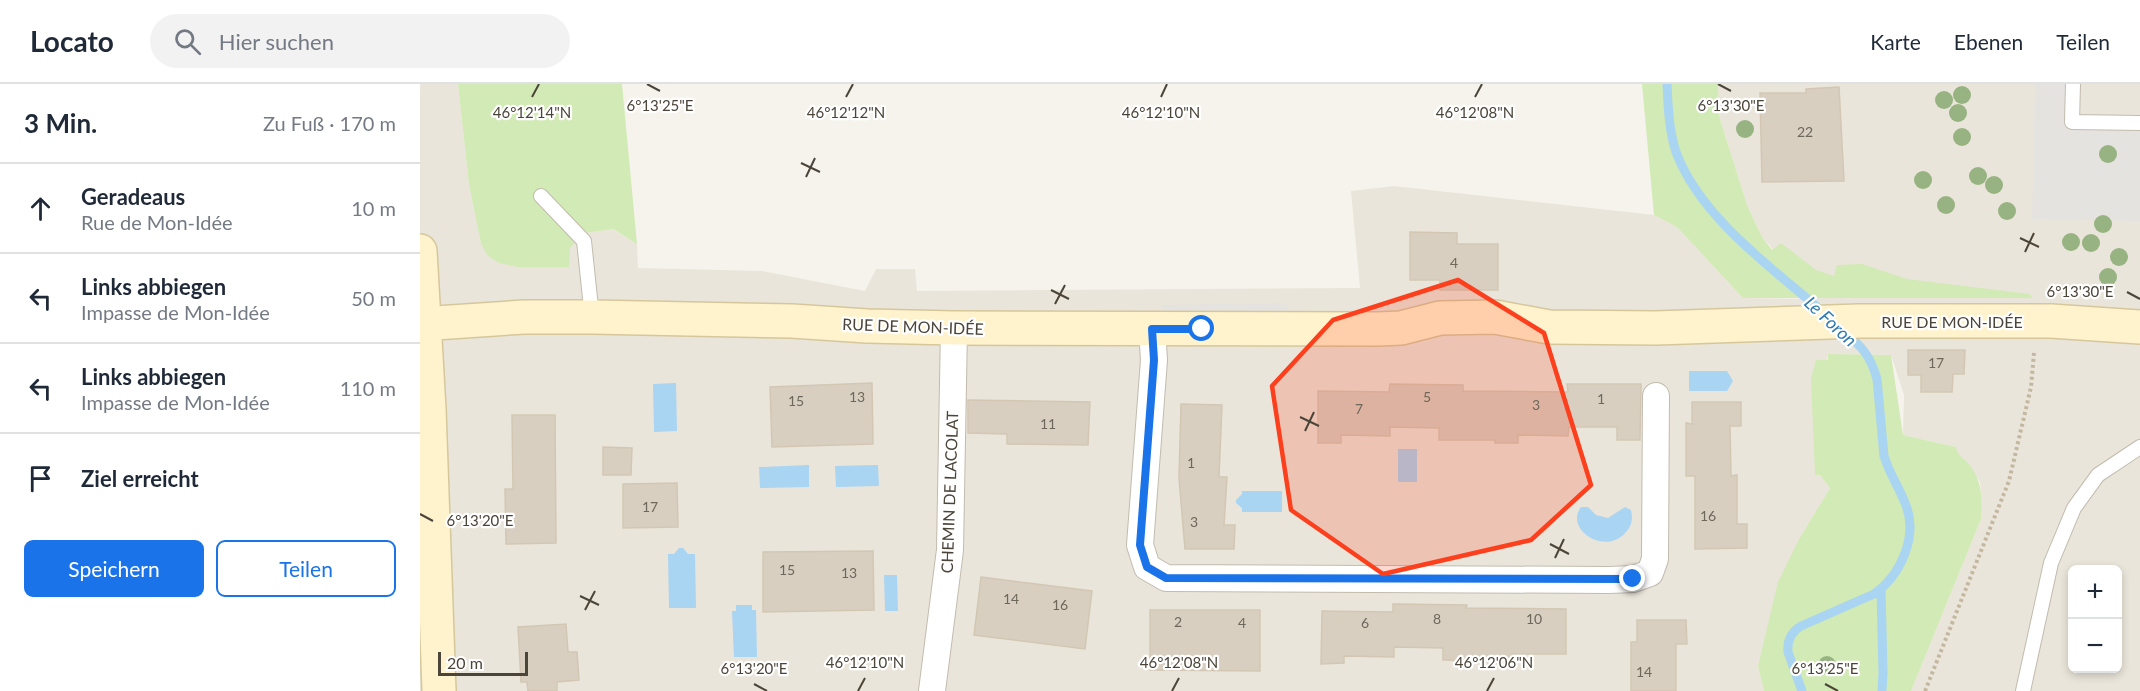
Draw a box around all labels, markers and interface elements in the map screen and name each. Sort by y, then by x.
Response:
search box [150,14,570,68]
text: Locato [30,24,114,58]
icon: search [171,25,204,58]
text: Hier suchen [219,28,334,55]
text: Karte [1870,29,1921,54]
text: Ebenen [1954,29,2023,54]
text: Teilen [2056,29,2110,54]
text: 6°13'25"E [627,96,694,114]
text: 6°13'30"E [1698,96,1765,114]
text: 46°12'14"N [493,103,571,121]
text: 46°12'12"N [807,103,885,121]
text: 46°12'10"N [1122,103,1200,121]
text: 46°12'08"N [1436,103,1514,121]
text: 3 Min. [24,107,97,139]
text: Zu Fuß · 170 m [263,111,396,135]
house number: 22 [1797,123,1813,140]
text: Geradeaus [81,183,185,210]
icon: ahead [24,192,57,225]
text: 10 m [351,196,396,220]
text: Rue de Mon-Idée [81,210,233,234]
house number: 4 [1450,254,1458,271]
text: Links abbiegen [81,273,226,300]
icon: left [24,282,57,315]
text: 6°13'30"E [2047,282,2114,300]
text: 50 m [351,286,396,310]
water label: Le Foron [1800,291,1862,351]
text: Impasse de Mon-Idée [81,300,270,324]
street label: RUE DE MON-IDÉE [1881,312,2023,331]
street label: RUE DE MON-IDÉE [842,314,984,338]
route start [1188,315,1214,341]
house number: 17 [1928,354,1944,371]
text: Links abbiegen [81,363,226,390]
icon: left [24,372,57,405]
text: 110 m [340,376,396,400]
house number: 13 [849,388,865,405]
house number: 5 [1423,388,1431,405]
text: Impasse de Mon-Idée [81,390,270,414]
house number: 1 [1597,390,1605,407]
house number: 15 [788,392,804,409]
house number: 3 [1532,396,1540,413]
house number: 7 [1355,400,1363,417]
street label: CHEMIN DE LACOLAT [937,410,961,574]
house number: 11 [1040,415,1056,432]
house number: 1 [1187,454,1195,471]
icon: arrive [24,462,57,495]
text: Ziel erreicht [81,465,199,492]
house number: 17 [642,498,658,515]
house number: 16 [1700,507,1716,524]
text: 6°13'20"E [447,511,514,529]
house number: 3 [1190,513,1198,530]
button: Speichern [24,540,204,597]
button: Teilen [216,540,396,597]
house number: 15 [779,561,795,578]
house number: 13 [841,564,857,581]
route end [1619,565,1645,591]
map controls [2068,565,2122,673]
button: + [2068,565,2122,619]
house number: 14 [1003,590,1019,607]
house number: 16 [1052,596,1068,613]
house number: 8 [1433,610,1441,627]
house number: 10 [1526,610,1542,627]
house number: 2 [1174,613,1182,630]
house number: 4 [1238,614,1246,631]
house number: 6 [1361,614,1369,631]
button: − [2068,619,2122,673]
scale bar [438,649,528,676]
text: 20 m [447,653,483,672]
text: 46°12'10"N [826,653,904,671]
text: 46°12'08"N [1140,653,1218,671]
text: 46°12'06"N [1455,653,1533,671]
text: 6°13'20"E [721,659,788,677]
text: 6°13'25"E [1792,659,1859,677]
house number: 14 [1636,663,1652,680]

